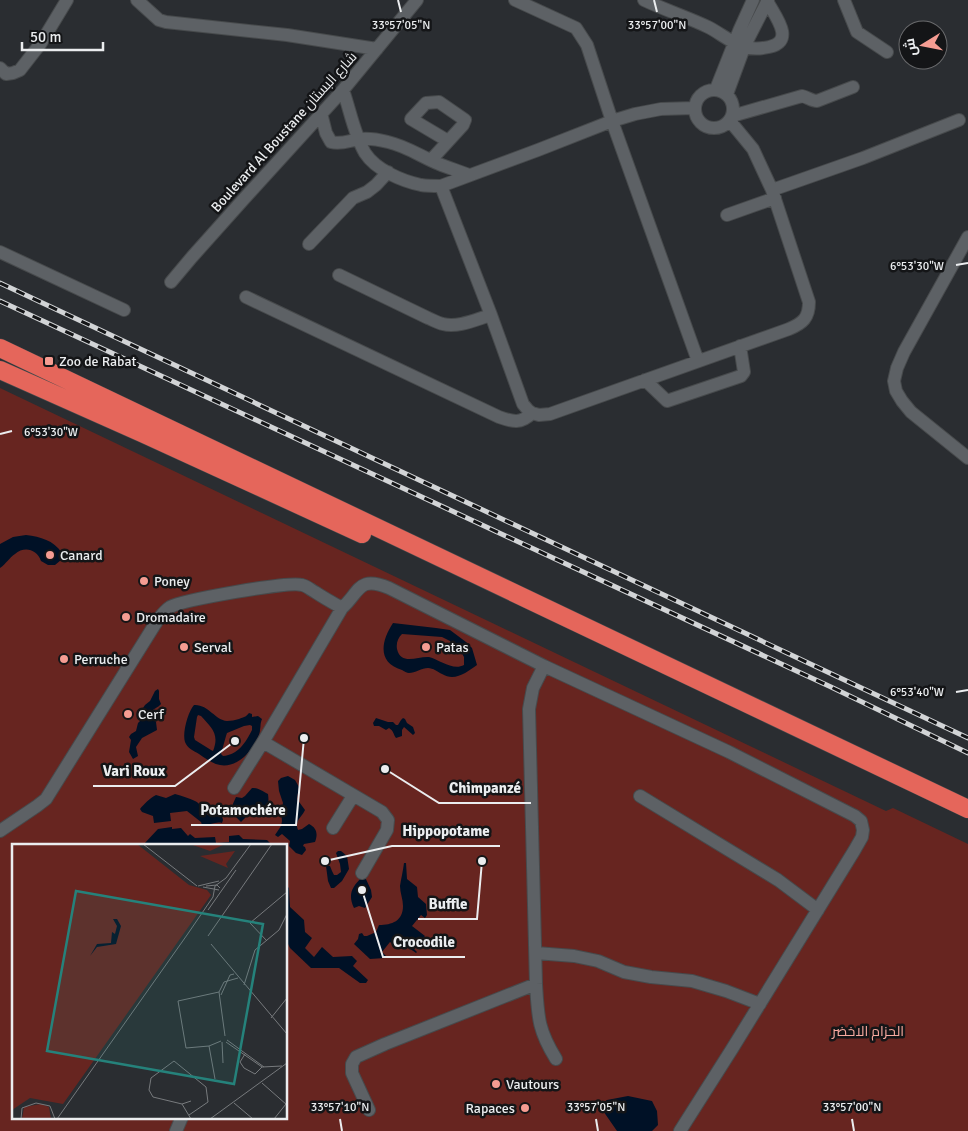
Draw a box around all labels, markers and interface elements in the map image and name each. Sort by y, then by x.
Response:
text: 33°57'05"N [372,18,430,33]
text: 33°57'00"N [628,18,686,33]
scale bar [22,20,104,52]
north arrow [898,20,948,70]
text: 50 m [30,28,61,46]
text: ش [901,37,921,57]
street label: Boulevard Al Boustane شارع البستان [208,48,360,216]
text: 6°53'30"W [890,259,944,274]
place label: Zoo de Rabat [59,353,136,370]
marker: Zoo de Rabat [43,355,55,367]
text: 6°53'30"W [24,425,78,440]
place label: Canard [60,547,103,564]
marker: Canard [44,549,56,561]
place label: Poney [154,573,190,590]
marker: Poney [138,575,150,587]
place label: Dromadaire [136,609,206,626]
marker: Dromadaire [120,611,132,623]
place label: Serval [194,639,232,656]
place label: Patas [436,639,469,656]
marker: Serval [178,641,190,653]
marker: Patas [420,641,432,653]
place label: Perruche [74,651,128,668]
marker: Perruche [58,653,70,665]
text: 6°53'40"W [890,685,944,700]
place label: Cerf [138,706,165,723]
marker: Cerf [122,708,134,720]
callout: Vari Roux [93,756,175,786]
text: Vari Roux [103,762,166,780]
callout: Chimpanzé [439,773,531,803]
text: Chimpanzé [449,779,521,797]
callout: Potamochére [191,795,296,825]
text: Potamochére [200,801,286,819]
callout: Hippopotame [392,816,500,846]
text: Hippopotame [402,822,490,840]
inset map [12,844,288,1118]
callout: Buffle [418,889,477,919]
text: Buffle [428,895,468,913]
callout: Crocodile [383,927,465,957]
text: Crocodile [393,933,455,951]
park label: الحزام الاخضر [831,1023,904,1041]
place label: Vautours [506,1076,559,1093]
marker: Vautours [490,1078,502,1090]
text: 33°57'10"N [311,1100,369,1115]
place label: Rapaces [465,1100,515,1117]
text: 33°57'05"N [567,1100,625,1115]
text: 33°57'00"N [823,1100,881,1115]
marker: Rapaces [519,1102,531,1114]

